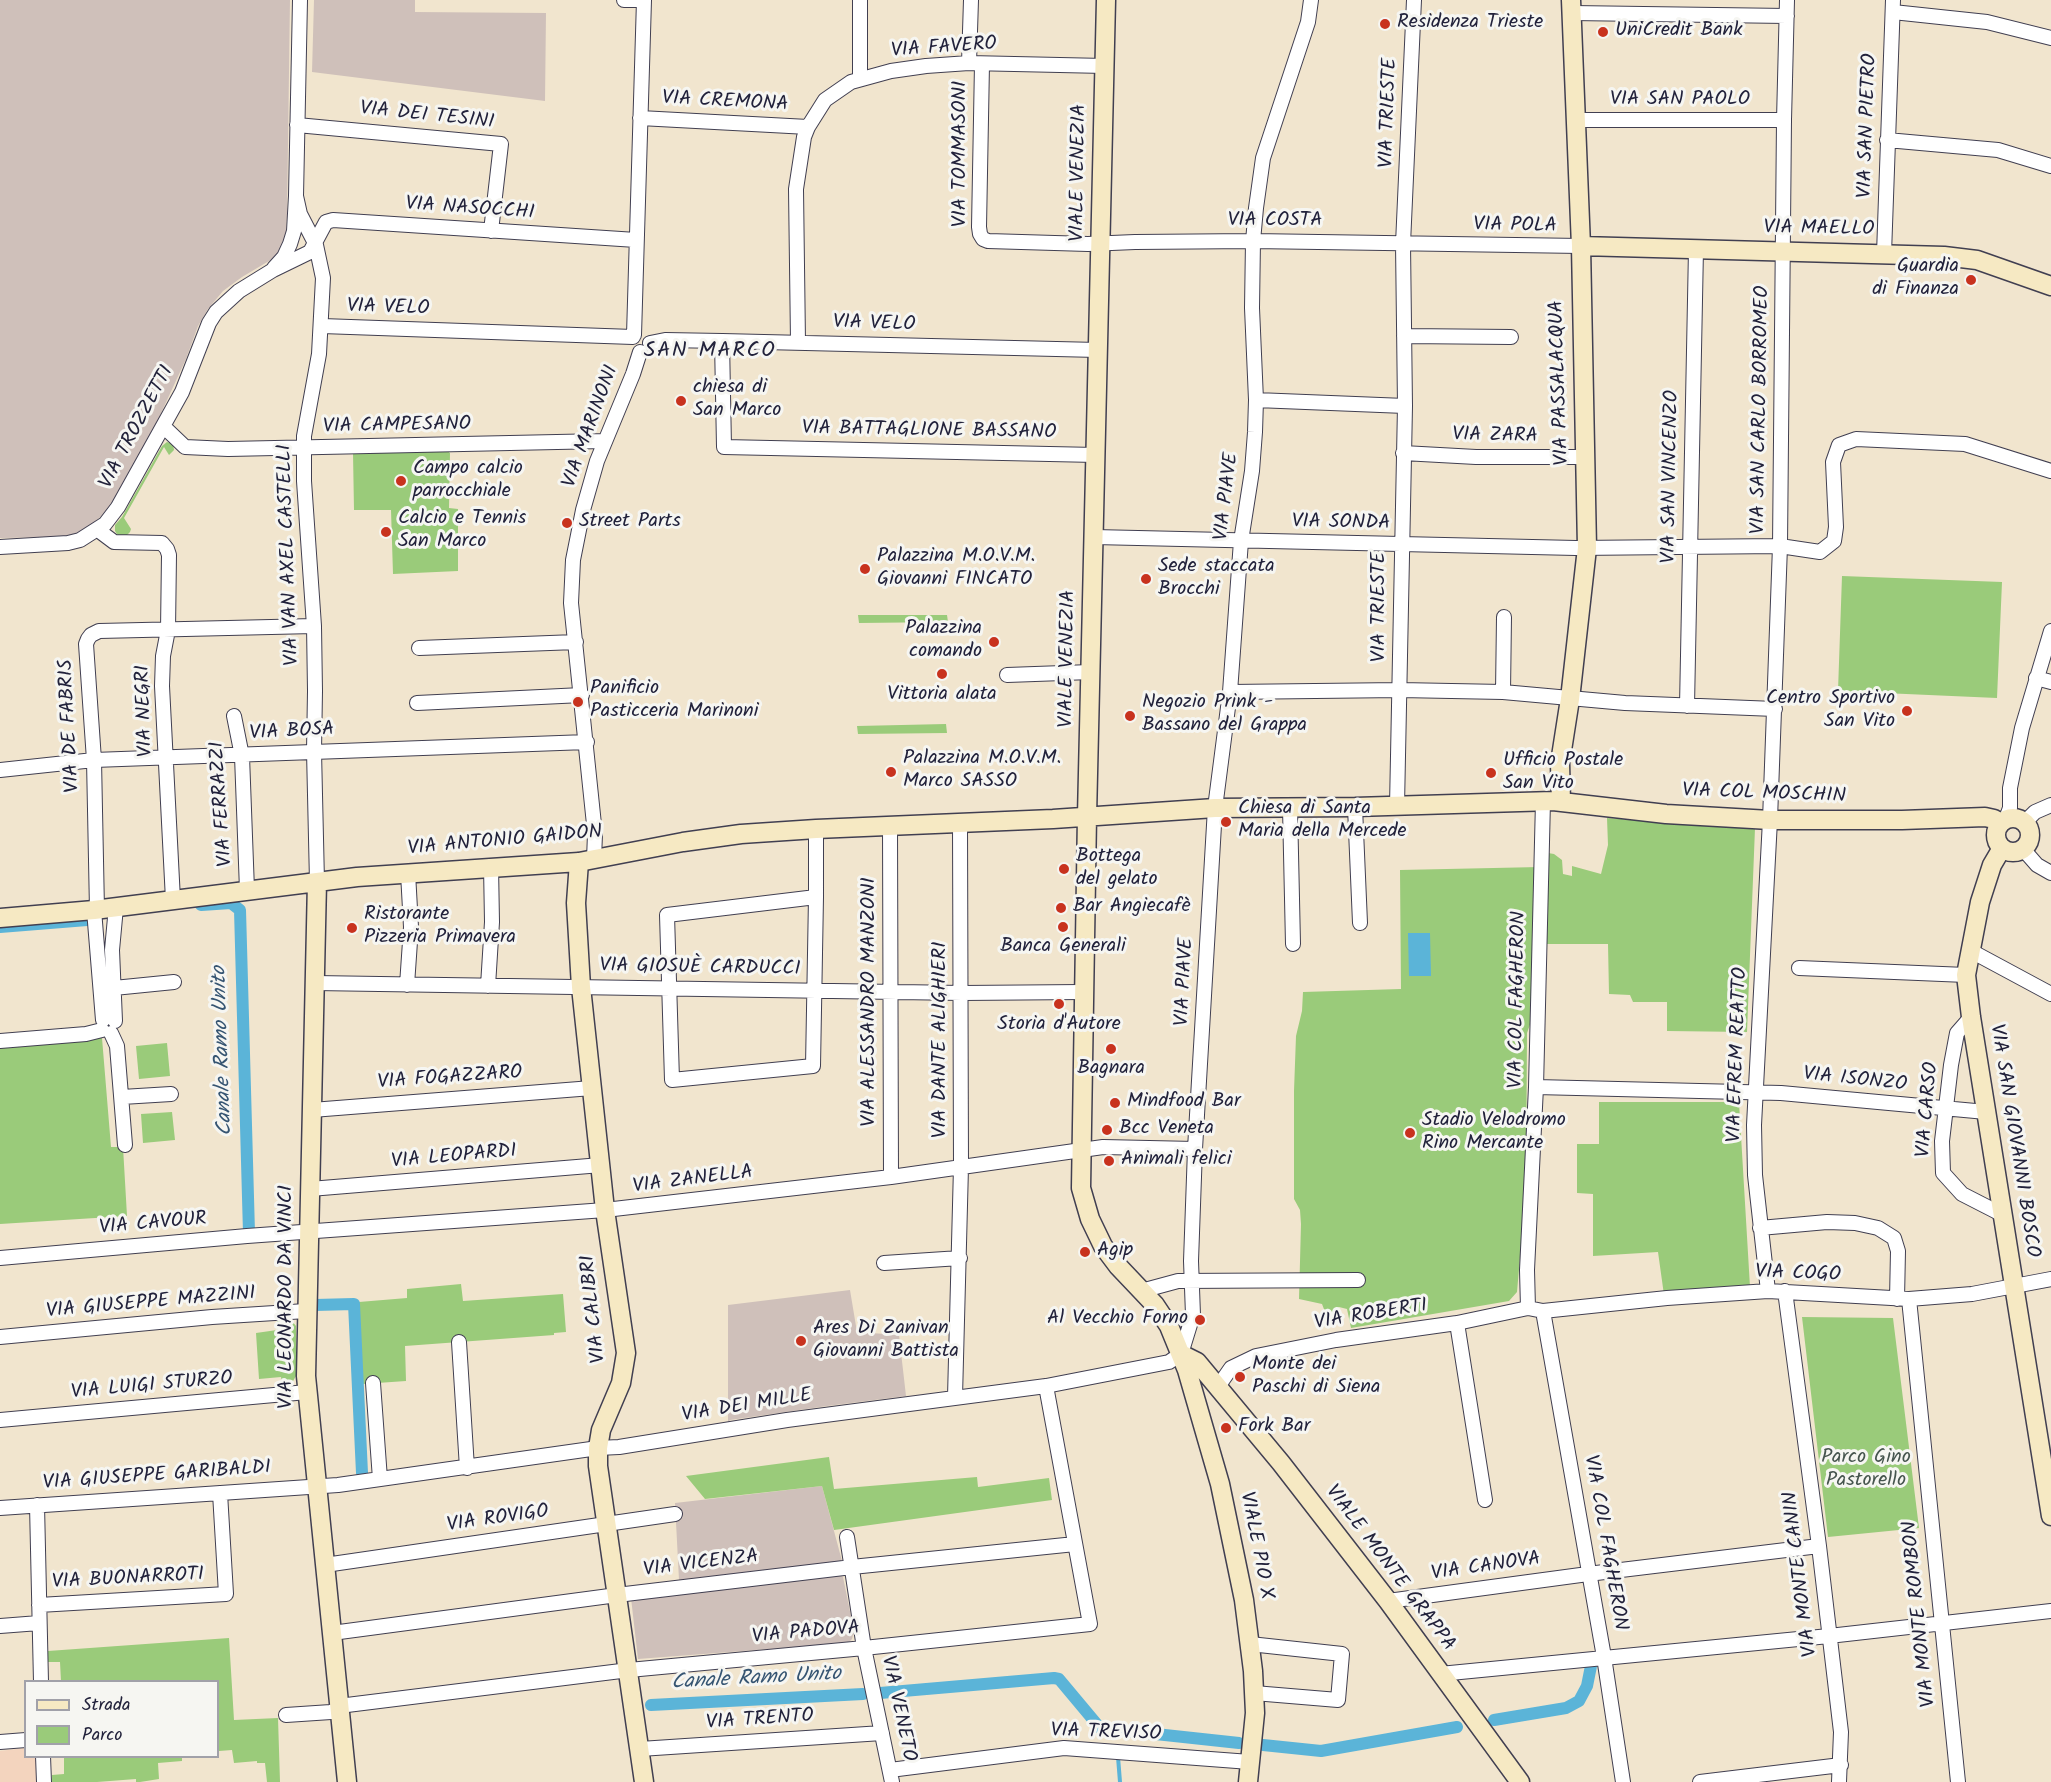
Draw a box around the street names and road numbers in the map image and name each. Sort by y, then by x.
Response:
street label: VIA FAVERO [890,33,998,65]
street label: VIA SAN PIETRO [1854,53,1884,199]
street label: VIA TRIESTE [1376,57,1404,169]
street label: VIA TOMMASONI [950,81,974,227]
street label: VIA CREMONA [661,88,789,118]
street label: VIA SAN PAOLO [1610,89,1750,113]
street label: VIA DEI TESINI [359,98,495,136]
street label: VIALE VENEZIA [1067,104,1093,242]
street label: VIA NASOCCHI [405,194,535,226]
street label: VIA COSTA [1228,210,1322,234]
street label: VIA POLA [1473,214,1557,240]
street label: VIA MAELLO [1763,217,1875,243]
street label: VIA SAN CARLO BORROMEO [1748,285,1776,535]
street label: VIA VELO [346,296,430,322]
street label: VIA PASSALACQUA [1546,300,1576,466]
street label: VIA VELO [832,312,916,338]
street label: VIA TROZZETTI [96,362,180,494]
street label: VIA MARINONI [559,363,625,491]
street label: VIA SAN VINCENZO [1658,390,1686,564]
street label: VIA CAMPESANO [323,414,471,440]
street label: VIA BATTAGLIONE BASSANO [802,418,1056,446]
street label: VIA ZARA [1452,424,1538,450]
street label: VIA VAN AXEL CASTELLI [274,444,306,666]
street label: VIA PIAVE [1211,452,1245,542]
street label: VIA SONDA [1292,511,1390,537]
street label: VIA TRIESTE [1369,552,1393,662]
street label: VIALE VENEZIA [1056,590,1082,728]
street label: VIA DE FABRIS [56,659,86,793]
street label: VIA NEGRI [132,664,160,758]
street label: VIA BOSA [249,719,335,747]
street label: VIA FERRAZZI [207,740,239,868]
street label: VIA COL MOSCHIN [1682,780,1846,810]
street label: VIA ANTONIO GAIDON [407,822,603,862]
street label: VIA ALESSANDRO MANZONI [859,877,883,1127]
street label: VIA COL FAGHERON [1505,911,1533,1089]
street label: VIA PIAVE [1172,937,1200,1027]
street label: VIA DANTE ALIGHIERI [930,942,954,1138]
street label: VIA GIOSUÈ CARDUCCI [599,955,801,983]
street label: VIA EFREM REATTO [1724,967,1754,1143]
street label: VIA SAN GIOVANNI BOSCO [1983,1023,2043,1259]
street label: VIA CARSO [1913,1061,1945,1159]
street label: VIA FOGAZZARO [377,1062,523,1096]
street label: VIA ISONZO [1802,1064,1908,1098]
street label: VIA LEOPARDI [390,1141,518,1175]
street label: VIA ZANELLA [632,1162,754,1200]
street label: VIA LEONARDO DA VINCI [276,1185,300,1409]
street label: VIA CAVOUR [98,1208,208,1242]
street label: VIA CALIBRI [577,1254,613,1364]
street label: VIA COGO [1755,1262,1841,1288]
street label: VIA GIUSEPPE MAZZINI [45,1283,257,1325]
street label: VIA ROBERTI [1313,1295,1429,1337]
street label: VIA LUIGI STURZO [70,1368,234,1406]
street label: VIA DEI MILLE [680,1385,814,1429]
street label: VIA COL FAGHERON [1577,1453,1631,1633]
street label: VIA GIUSEPPE GARIBALDI [42,1457,272,1497]
street label: VIALE MONTE GRAPPA [1319,1481,1459,1657]
street label: VIALE PIO X [1233,1490,1277,1602]
street label: VIA MONTE CANIN [1780,1490,1824,1658]
street label: VIA ROVIGO [446,1501,550,1539]
street label: VIA MONTE ROMBON [1899,1520,1943,1708]
street label: VIA VICENZA [642,1546,760,1584]
street label: VIA CANOVA [1430,1548,1542,1588]
street label: VIA BUONARROTI [51,1564,205,1596]
street label: VIA PADOVA [751,1617,861,1651]
street label: VIA VENETO [874,1654,920,1764]
street label: VIA TRENTO [705,1705,815,1737]
street label: VIA TREVISO [1050,1720,1162,1748]

